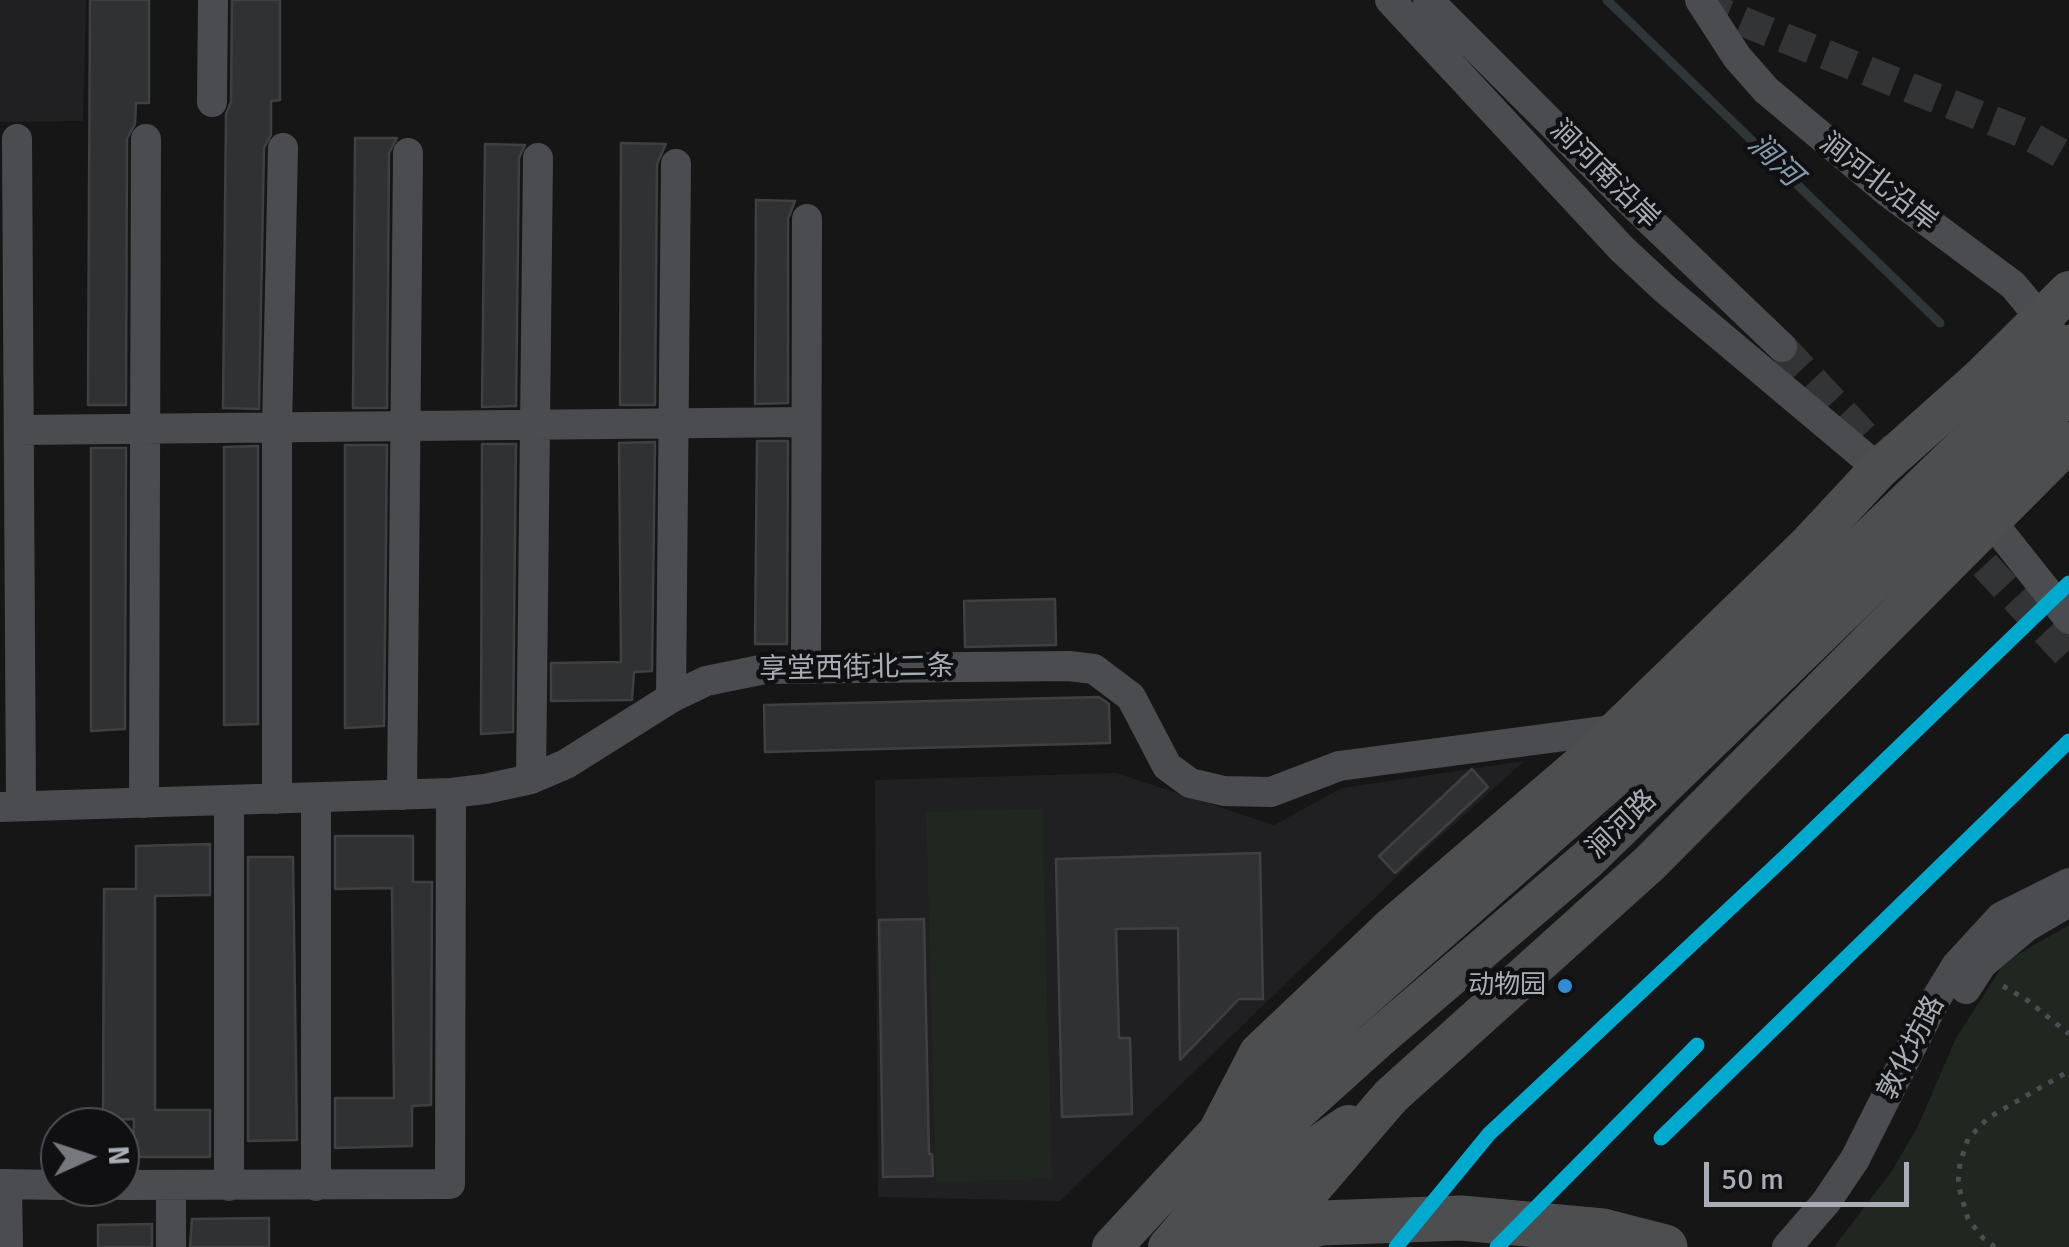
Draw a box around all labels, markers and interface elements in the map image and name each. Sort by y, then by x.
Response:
street label: 涧河南沿岸 [1543,114,1665,236]
water label: 涧河 [1740,127,1808,195]
street label: 涧河北沿岸 [1812,127,1944,239]
street label: 享堂西街北二条 [759,650,955,688]
street label: 涧河路 [1580,784,1664,866]
place label: 动物园 [1468,970,1546,1002]
marker: 动物园 [1555,976,1575,996]
street label: 敦化坊路 [1872,990,1952,1106]
north arrow [40,1107,140,1207]
scale bar [1709,1142,1914,1204]
text: N [100,1145,135,1166]
text: 50 m [1721,1161,1784,1198]

